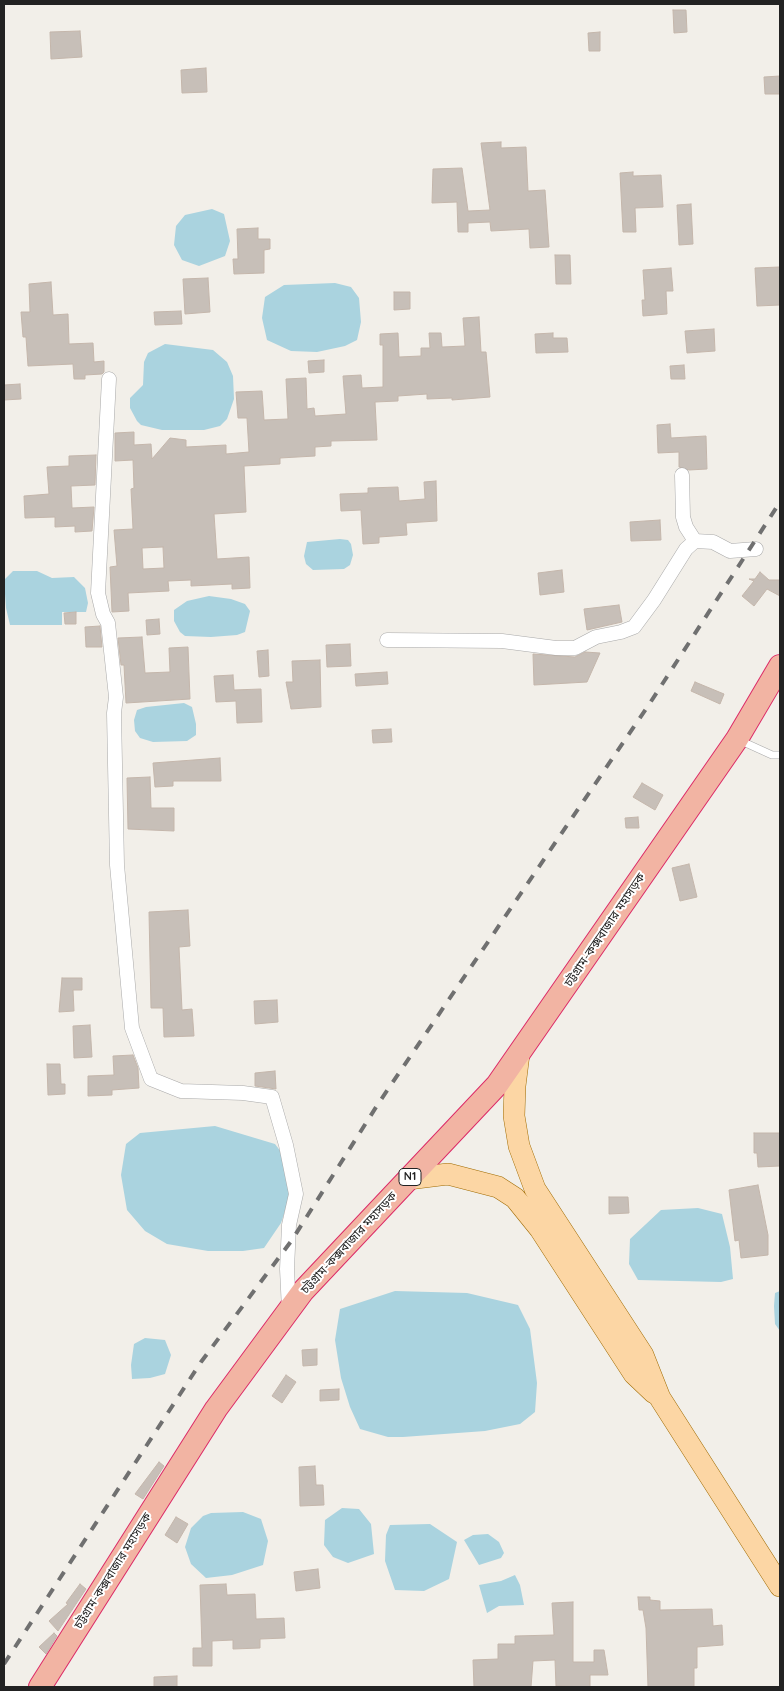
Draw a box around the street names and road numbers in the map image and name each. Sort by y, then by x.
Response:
street label: চট্টগ্রাম-কক্সবাজার মহাসড়ক [562,870,648,990]
road number: N1 [399,1168,421,1186]
street label: চট্টগ্রাম-কক্সবাজার মহাসড়ক [298,1189,400,1297]
street label: চট্টগ্রাম-কক্সবাজার মহাসড়ক [71,1510,155,1632]

